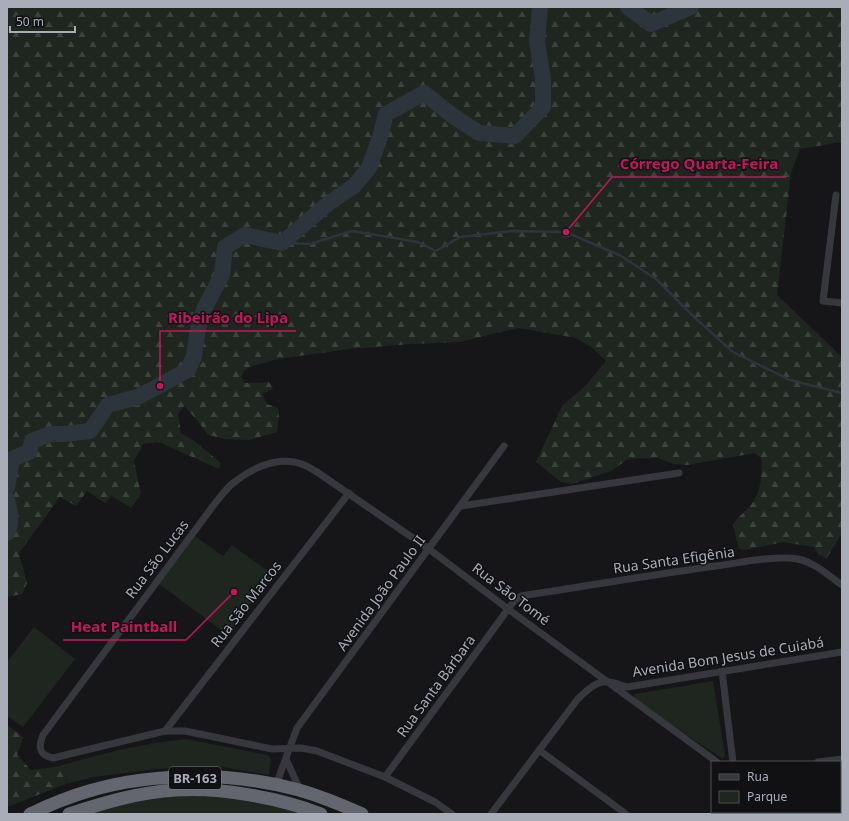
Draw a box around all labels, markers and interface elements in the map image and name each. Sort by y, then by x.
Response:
scale bar [10,8,75,34]
text: 50 m [16,13,44,30]
callout: Córrego Quarta-Feira [612,150,786,177]
text: Córrego Quarta-Feira [620,153,778,173]
callout: Ribeirão do Lipa [160,304,296,331]
text: Ribeirão do Lipa [168,307,288,327]
street label: Rua São Lucas [121,515,193,602]
street label: Avenida João Paulo II [332,531,429,654]
street label: Rua Santa Efigênia [612,542,736,577]
street label: Rua São Marcos [206,556,285,651]
street label: Rua São Tomé [469,558,554,629]
callout: Heat Paintball [63,613,186,640]
text: Heat Paintball [71,616,177,636]
street label: Rua Santa Bárbara [392,631,479,741]
street label: Avenida Bom Jesus de Cuiabá [631,632,825,681]
legend [711,761,841,813]
road number: BR-163 [169,767,221,789]
text: Rua [747,768,769,785]
text: Parque [747,788,788,805]

